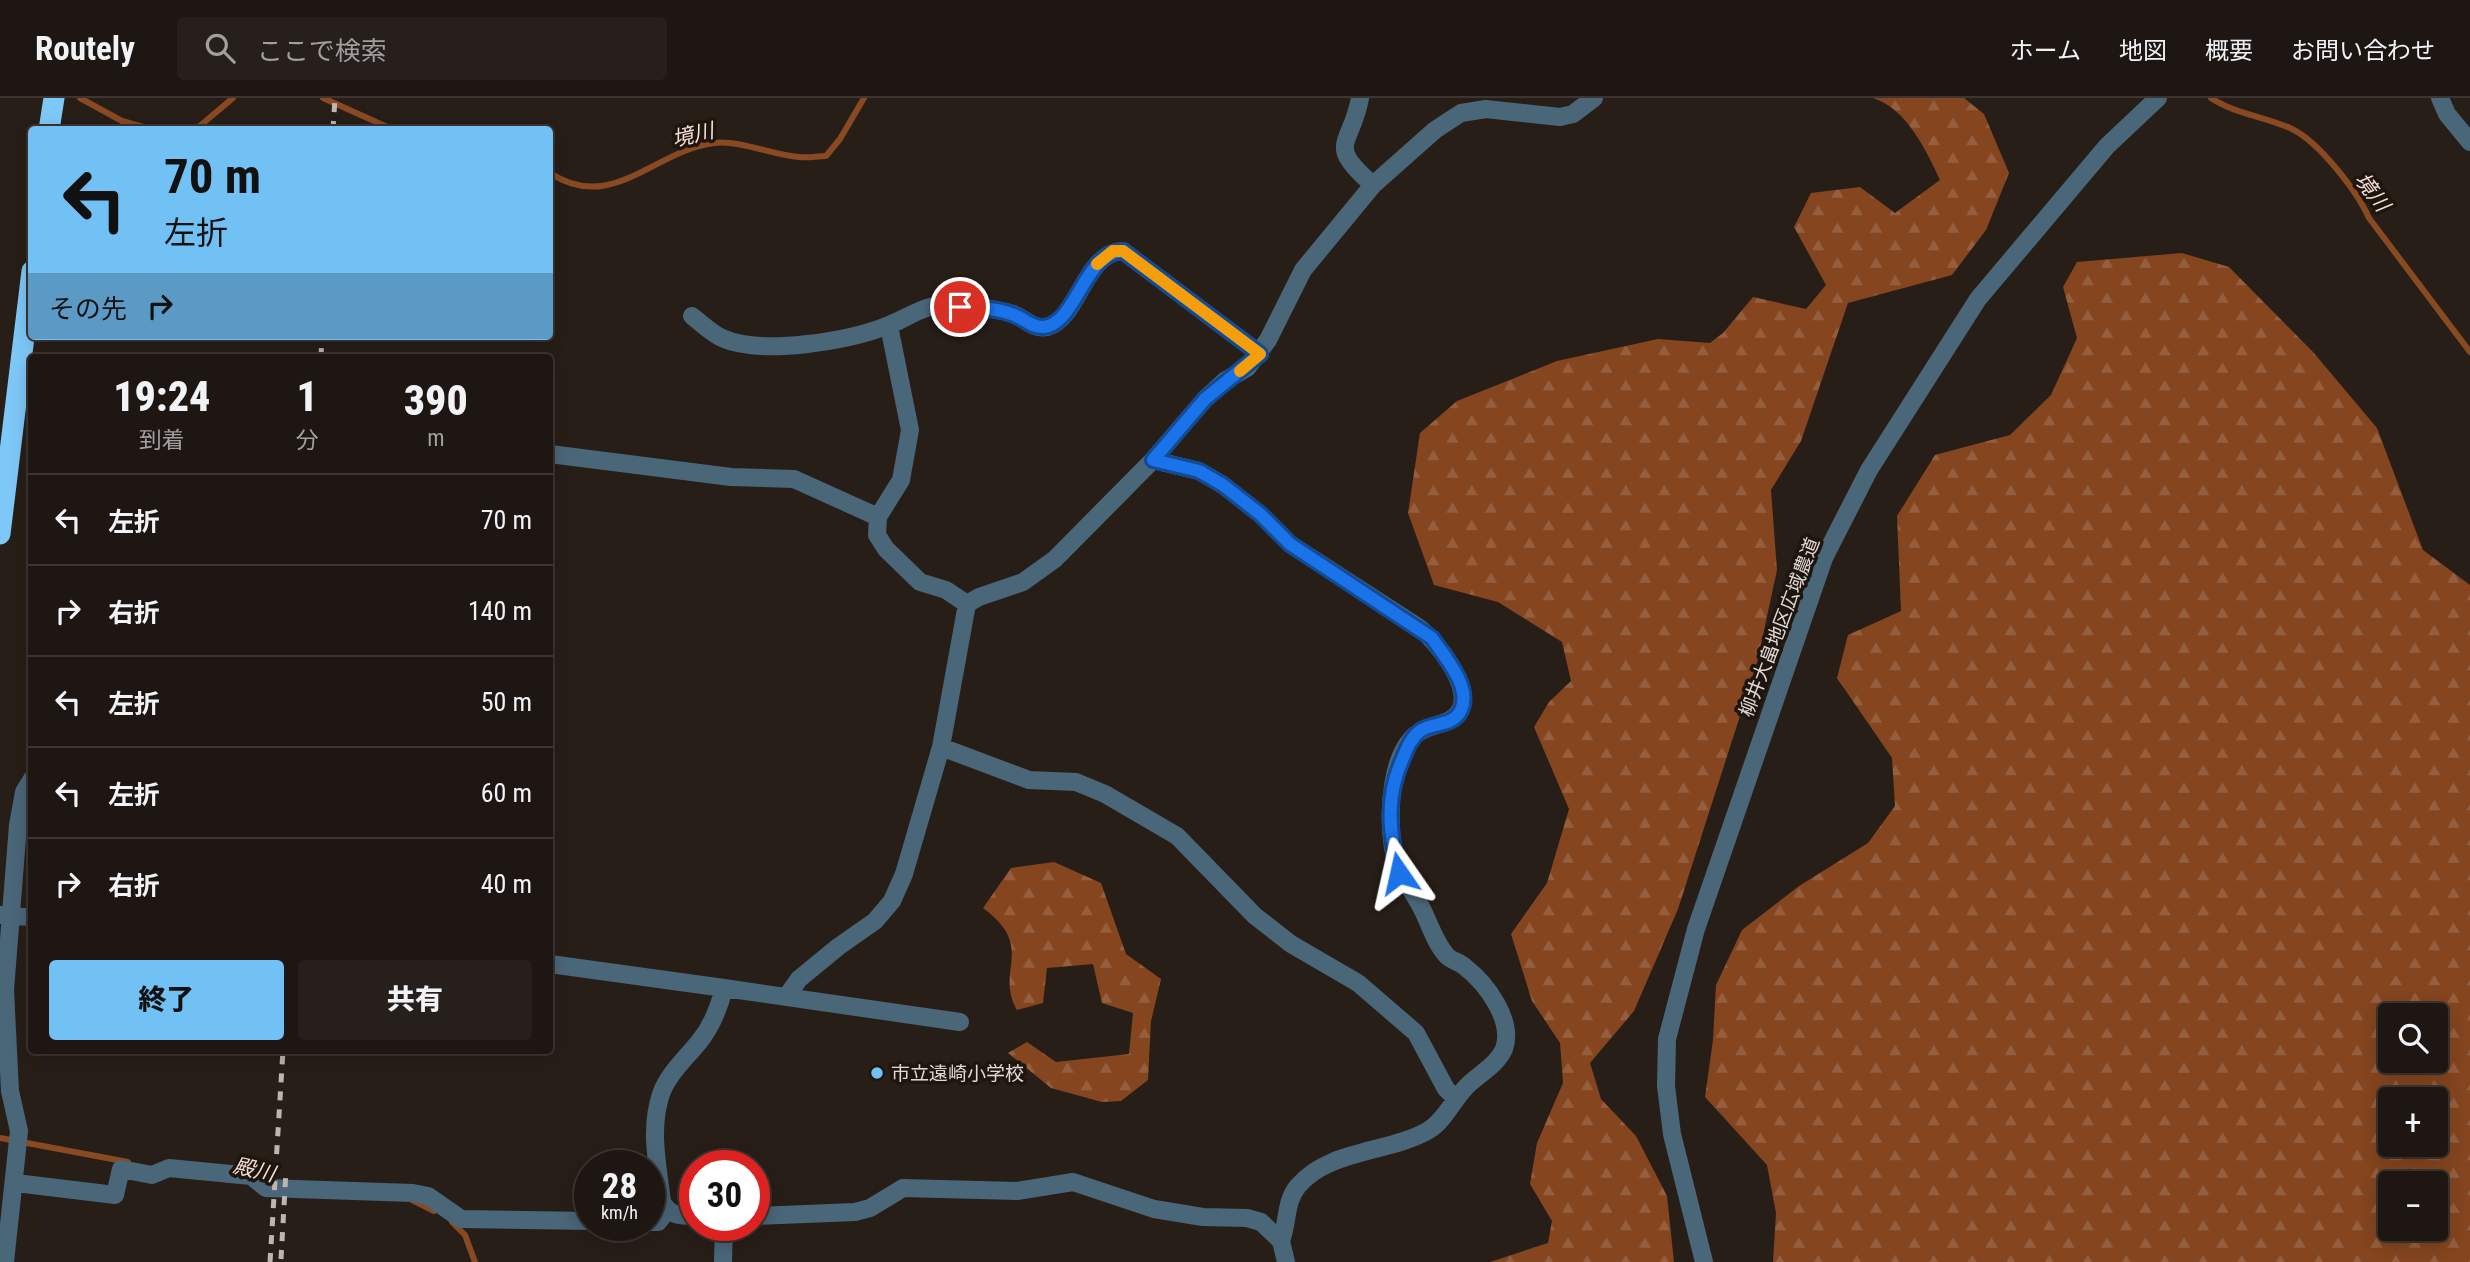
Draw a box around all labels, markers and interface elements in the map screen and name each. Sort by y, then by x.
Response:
search box [177,17,667,80]
text: Routely [35,29,135,68]
icon: search [201,29,239,67]
text: ここで検索 [257,36,387,66]
text: ホーム [2010,37,2081,65]
text: 地図 [2119,37,2167,65]
text: 概要 [2205,37,2253,65]
text: お問い合わせ [2291,37,2435,65]
water label: 境川 [670,118,718,151]
text: 70 m [164,148,261,205]
icon: left [49,154,140,245]
water label: 境川 [2350,168,2395,218]
text: 左折 [164,214,228,252]
pin [930,277,990,337]
icon: right [141,287,179,325]
icon: arrive [941,288,979,326]
text: その先 [49,294,127,324]
text: 19:24 [113,372,210,421]
text: 1 [296,372,318,421]
text: 390 [404,376,468,425]
text: m [427,425,444,452]
text: 到着 [139,427,185,454]
text: 分 [296,427,319,454]
icon: left [49,501,87,539]
text: 70 m [481,505,532,535]
text: 左折 [108,507,160,537]
street label: 柳井大畠地区広域農道 [1735,534,1824,720]
icon: right [49,592,87,630]
text: 140 m [468,596,532,626]
text: 右折 [108,598,160,628]
icon: left [49,683,87,721]
text: 50 m [481,687,532,717]
text: 左折 [108,689,160,719]
icon: left [49,774,87,812]
text: 60 m [481,778,532,808]
text: 左折 [108,780,160,810]
position arrow [1362,836,1436,910]
icon: right [49,865,87,903]
text: 40 m [481,869,532,899]
text: 右折 [108,871,160,901]
button: 終了 [49,960,284,1040]
button: 共有 [298,960,532,1040]
map controls [2378,1003,2448,1241]
button: search [2378,1003,2448,1073]
place label: 市立遠崎小学校 [891,1062,1024,1085]
marker: 市立遠崎小学校 [869,1065,885,1081]
button: + [2378,1087,2448,1157]
speed limit sign: 30 [679,1150,770,1241]
water label: 殿川 [231,1154,279,1187]
text: 28 [602,1166,637,1207]
button: − [2378,1171,2448,1241]
text: km/h [601,1202,638,1223]

